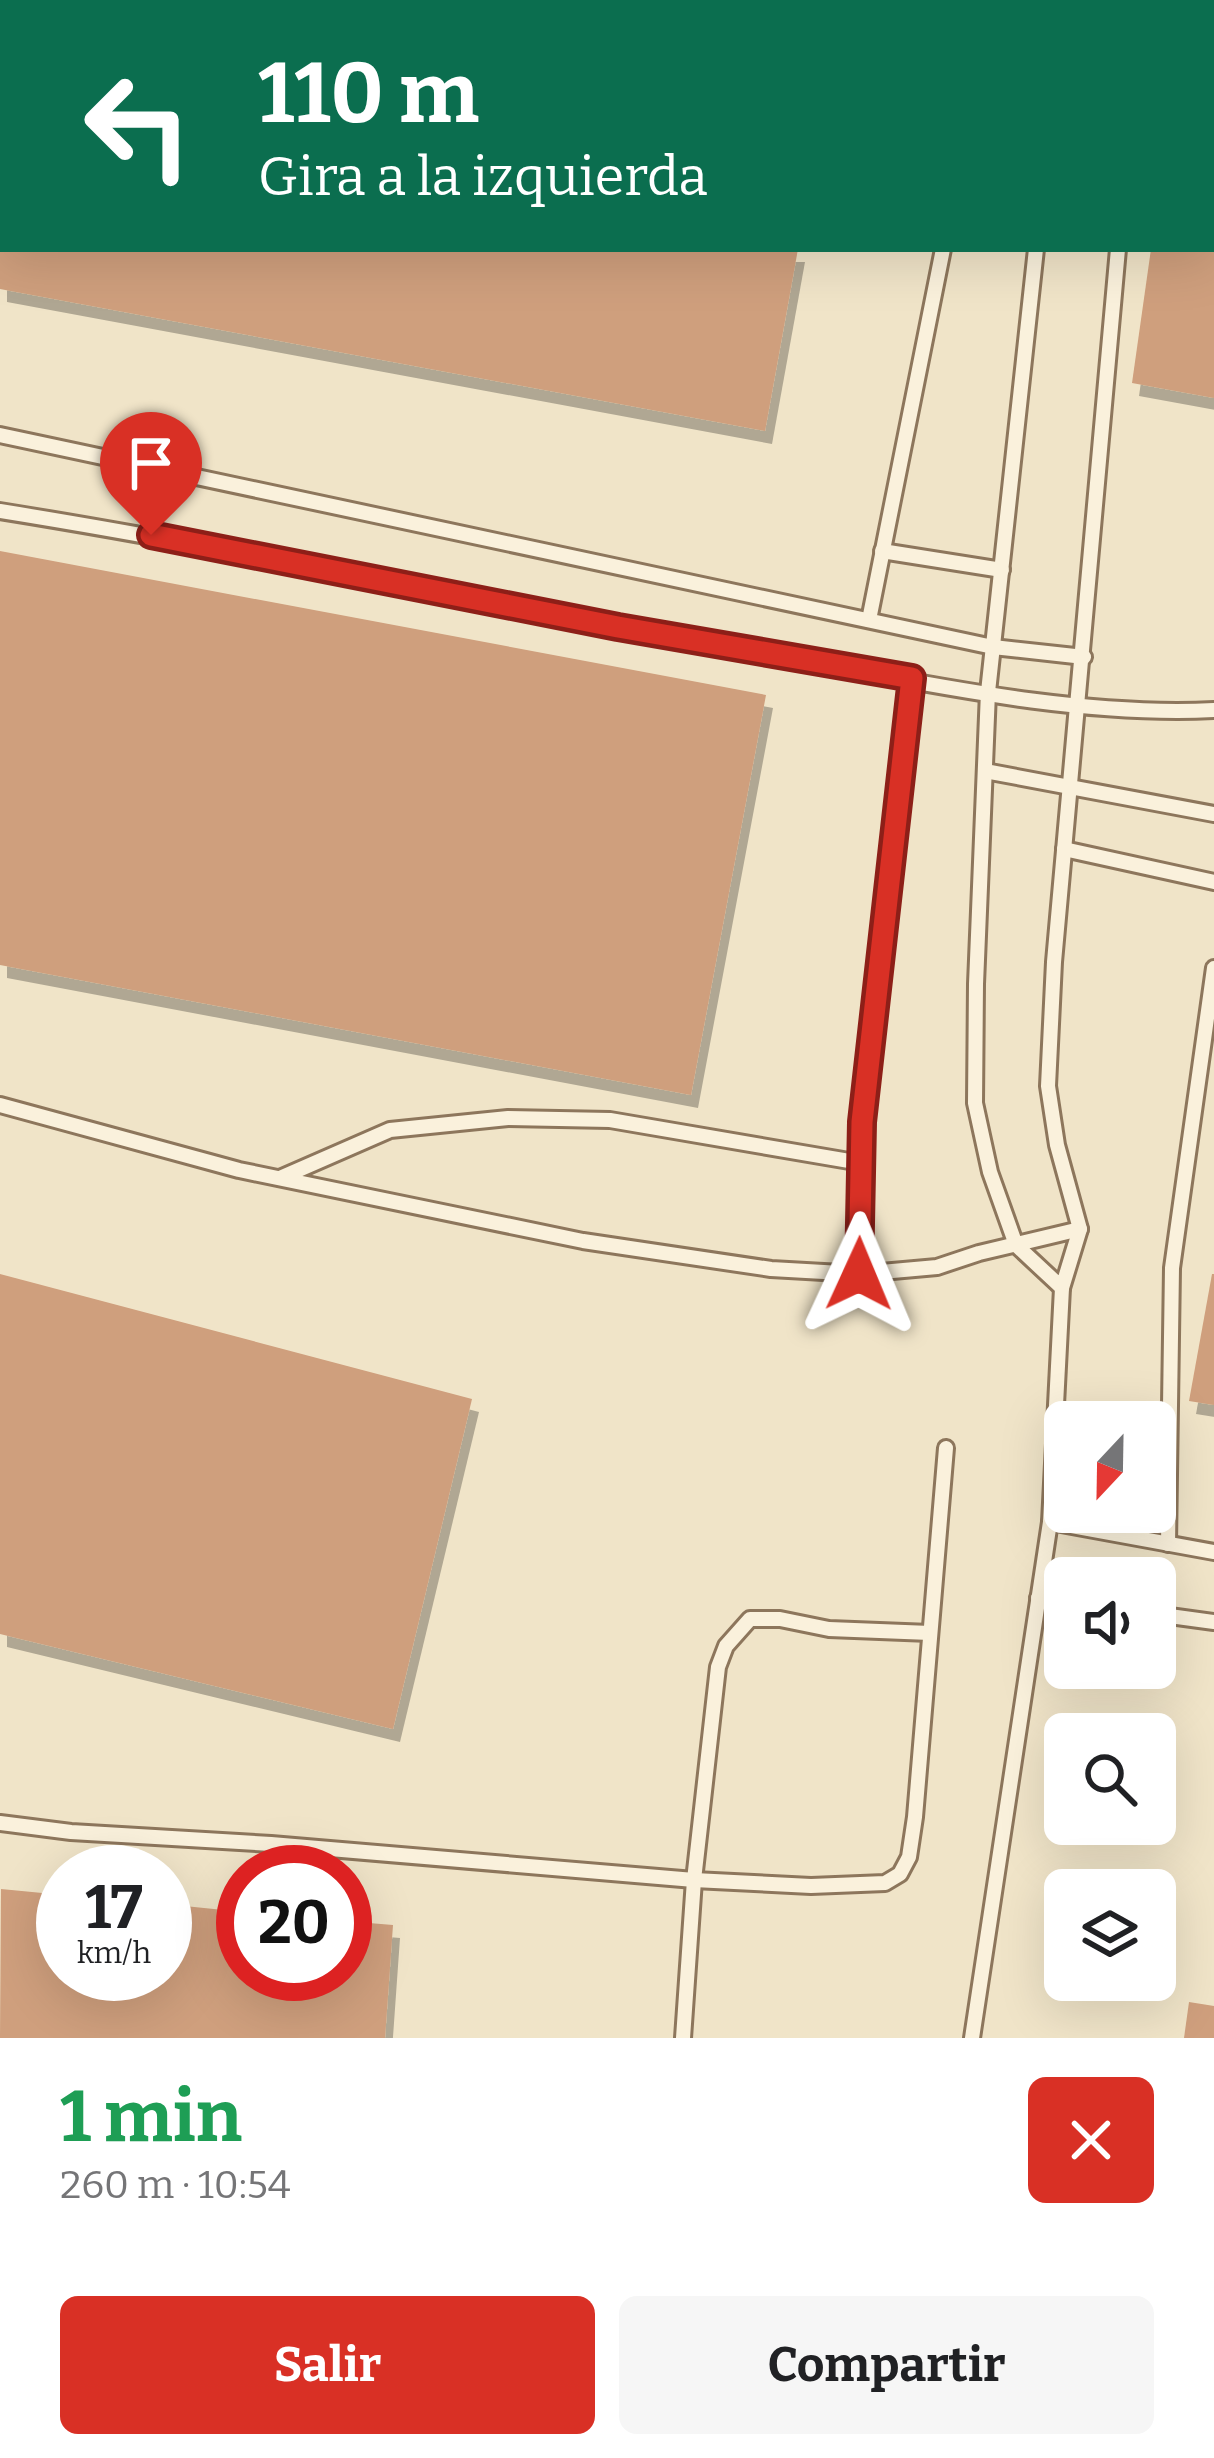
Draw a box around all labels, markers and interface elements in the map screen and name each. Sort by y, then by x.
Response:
text: 110 m [258,43,479,144]
icon: left [60,48,216,204]
text: Gira a la izquierda [258,145,708,209]
pin [100,412,202,535]
icon: arrive [118,430,184,496]
position arrow [796,1211,922,1337]
north arrow [1044,1401,1176,1533]
map controls [1044,1401,1176,2001]
button: sound [1044,1557,1176,1689]
button: search [1044,1713,1176,1845]
speed limit sign: 20 [216,1845,372,2001]
button: layers [1044,1869,1176,2001]
text: 17 [85,1872,143,1944]
text: km/h [77,1935,151,1971]
text: 1 min [60,2074,242,2160]
button: close [1028,2077,1154,2203]
text: 260 m · 10:54 [60,2162,291,2208]
button: Salir [60,2296,595,2434]
button: Compartir [619,2296,1154,2434]

